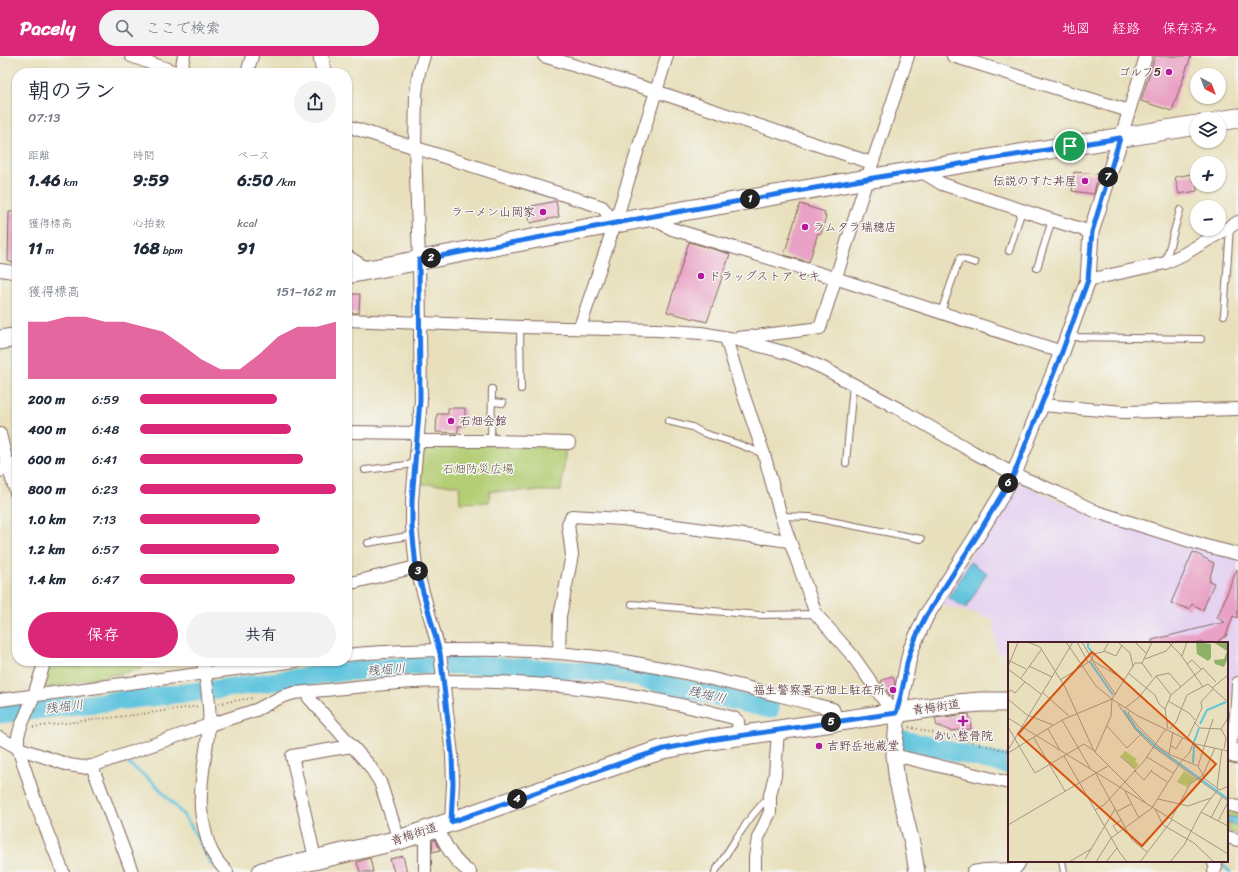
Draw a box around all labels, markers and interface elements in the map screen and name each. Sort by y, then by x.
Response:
search box [99,10,379,46]
text: Pacely [20,12,75,45]
text: ここで検索 [145,15,220,41]
text: 地図 [1062,16,1090,41]
text: 経路 [1112,16,1140,41]
text: 保存済み [1162,16,1218,41]
icon: search [113,17,135,39]
place label: ゴルフ5 [1118,61,1161,83]
marker: ゴルフ5 [1164,67,1174,77]
north arrow [1190,68,1226,104]
map controls [1190,68,1226,236]
text: 朝のラン [28,71,116,110]
button: share [294,81,336,123]
text: 07:13 [28,106,60,129]
button: layers [1190,112,1226,148]
pin [1053,129,1087,163]
icon: arrive [1059,135,1081,157]
text: 距離 [28,146,50,165]
text: 時間 [133,146,155,165]
text: ペース [237,146,270,165]
button: + [1190,156,1226,192]
text: 1.46 [28,165,61,195]
text: 9:59 [133,165,169,195]
text: 6:50 [237,165,273,195]
pin: 7 [1098,167,1118,187]
text: 7 [1105,167,1111,186]
place label: 伝説のすた丼屋 [993,170,1077,192]
text: km [61,173,78,192]
text: /km [273,173,296,192]
marker: 伝説のすた丼屋 [1080,176,1090,186]
pin: 1 [740,189,760,209]
text: 1 [748,189,752,208]
button: − [1190,200,1226,236]
place label: ラーメン山岡家 [451,201,535,223]
marker: ラーメン山岡家 [538,207,548,217]
text: 獲得標高 [28,214,72,233]
text: 心拍数 [133,214,166,233]
text: kcal [237,214,257,233]
place label: ラムタラ瑞穂店 [813,216,897,238]
marker: ラムタラ瑞穂店 [800,222,810,232]
text: 11 [28,233,43,263]
text: 168 [133,233,160,263]
text: 91 [237,233,255,263]
text: m [43,241,54,260]
text: bpm [160,241,183,260]
pin: 2 [421,248,441,268]
text: 2 [428,248,434,267]
place label: ドラッグストア セキ [709,265,820,287]
marker: ドラッグストア セキ [696,271,706,281]
text: 獲得標高 [28,280,80,303]
text: 151–162 m [276,280,336,303]
text: 200 m [28,388,65,411]
text: 6:59 [92,388,119,411]
place label: 石畑会館 [459,410,507,432]
marker: 石畑会館 [446,416,456,426]
text: 400 m [28,418,66,441]
text: 6:48 [92,418,119,441]
text: 600 m [28,448,65,471]
text: 6:41 [92,448,117,471]
park label: 石畑防災広場 [442,458,514,480]
pin: 6 [998,473,1018,493]
text: 6 [1005,473,1011,492]
text: 800 m [28,478,66,501]
text: 6:23 [92,478,118,501]
text: 1.0 km [28,508,66,531]
text: 7:13 [92,508,116,531]
text: 1.2 km [28,538,65,561]
text: 6:57 [92,538,119,561]
pin: 3 [408,561,428,581]
text: 3 [415,561,421,580]
text: 1.4 km [28,568,66,591]
text: 6:47 [92,568,119,591]
button: 保存 [28,612,178,658]
button: 共有 [186,612,336,658]
inset map [1008,642,1228,862]
water label: 残堀川 [366,656,406,683]
water label: 残堀川 [685,679,728,710]
place label: 福生警察署石畑上駐在所 [753,679,885,701]
marker: 福生警察署石畑上駐在所 [888,685,898,695]
water label: 残堀川 [43,693,85,720]
street label: 青梅街道 [911,693,961,721]
pin: 5 [821,712,841,732]
text: 5 [828,712,834,731]
marker: あい整骨院 [957,715,969,727]
place label: あい整骨院 [933,725,993,747]
place label: 吉野岳地蔵堂 [827,735,899,757]
marker: 吉野岳地蔵堂 [814,741,824,751]
pin: 4 [507,789,527,809]
text: 4 [514,789,520,808]
street label: 青梅街道 [388,816,440,852]

